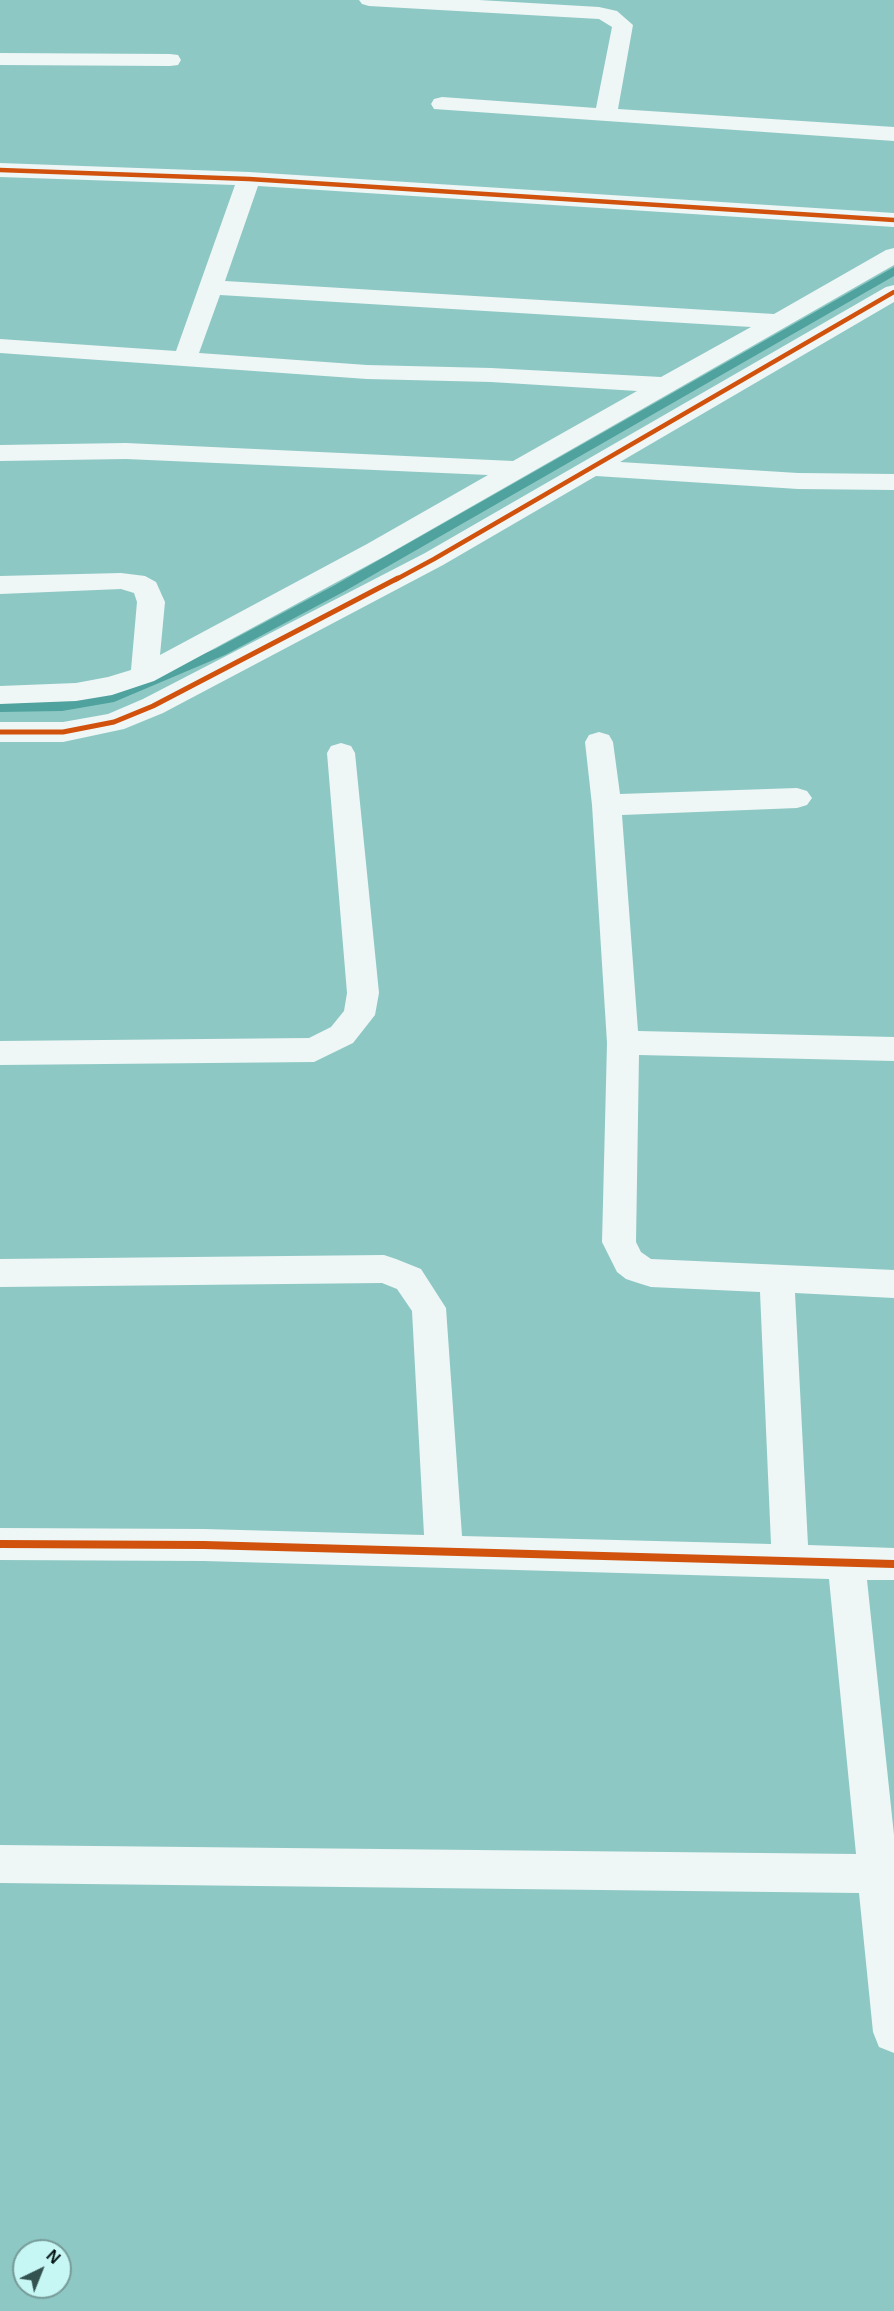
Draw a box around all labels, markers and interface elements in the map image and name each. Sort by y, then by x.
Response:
north arrow [12,2239,72,2299]
text: N [43,2247,63,2267]

